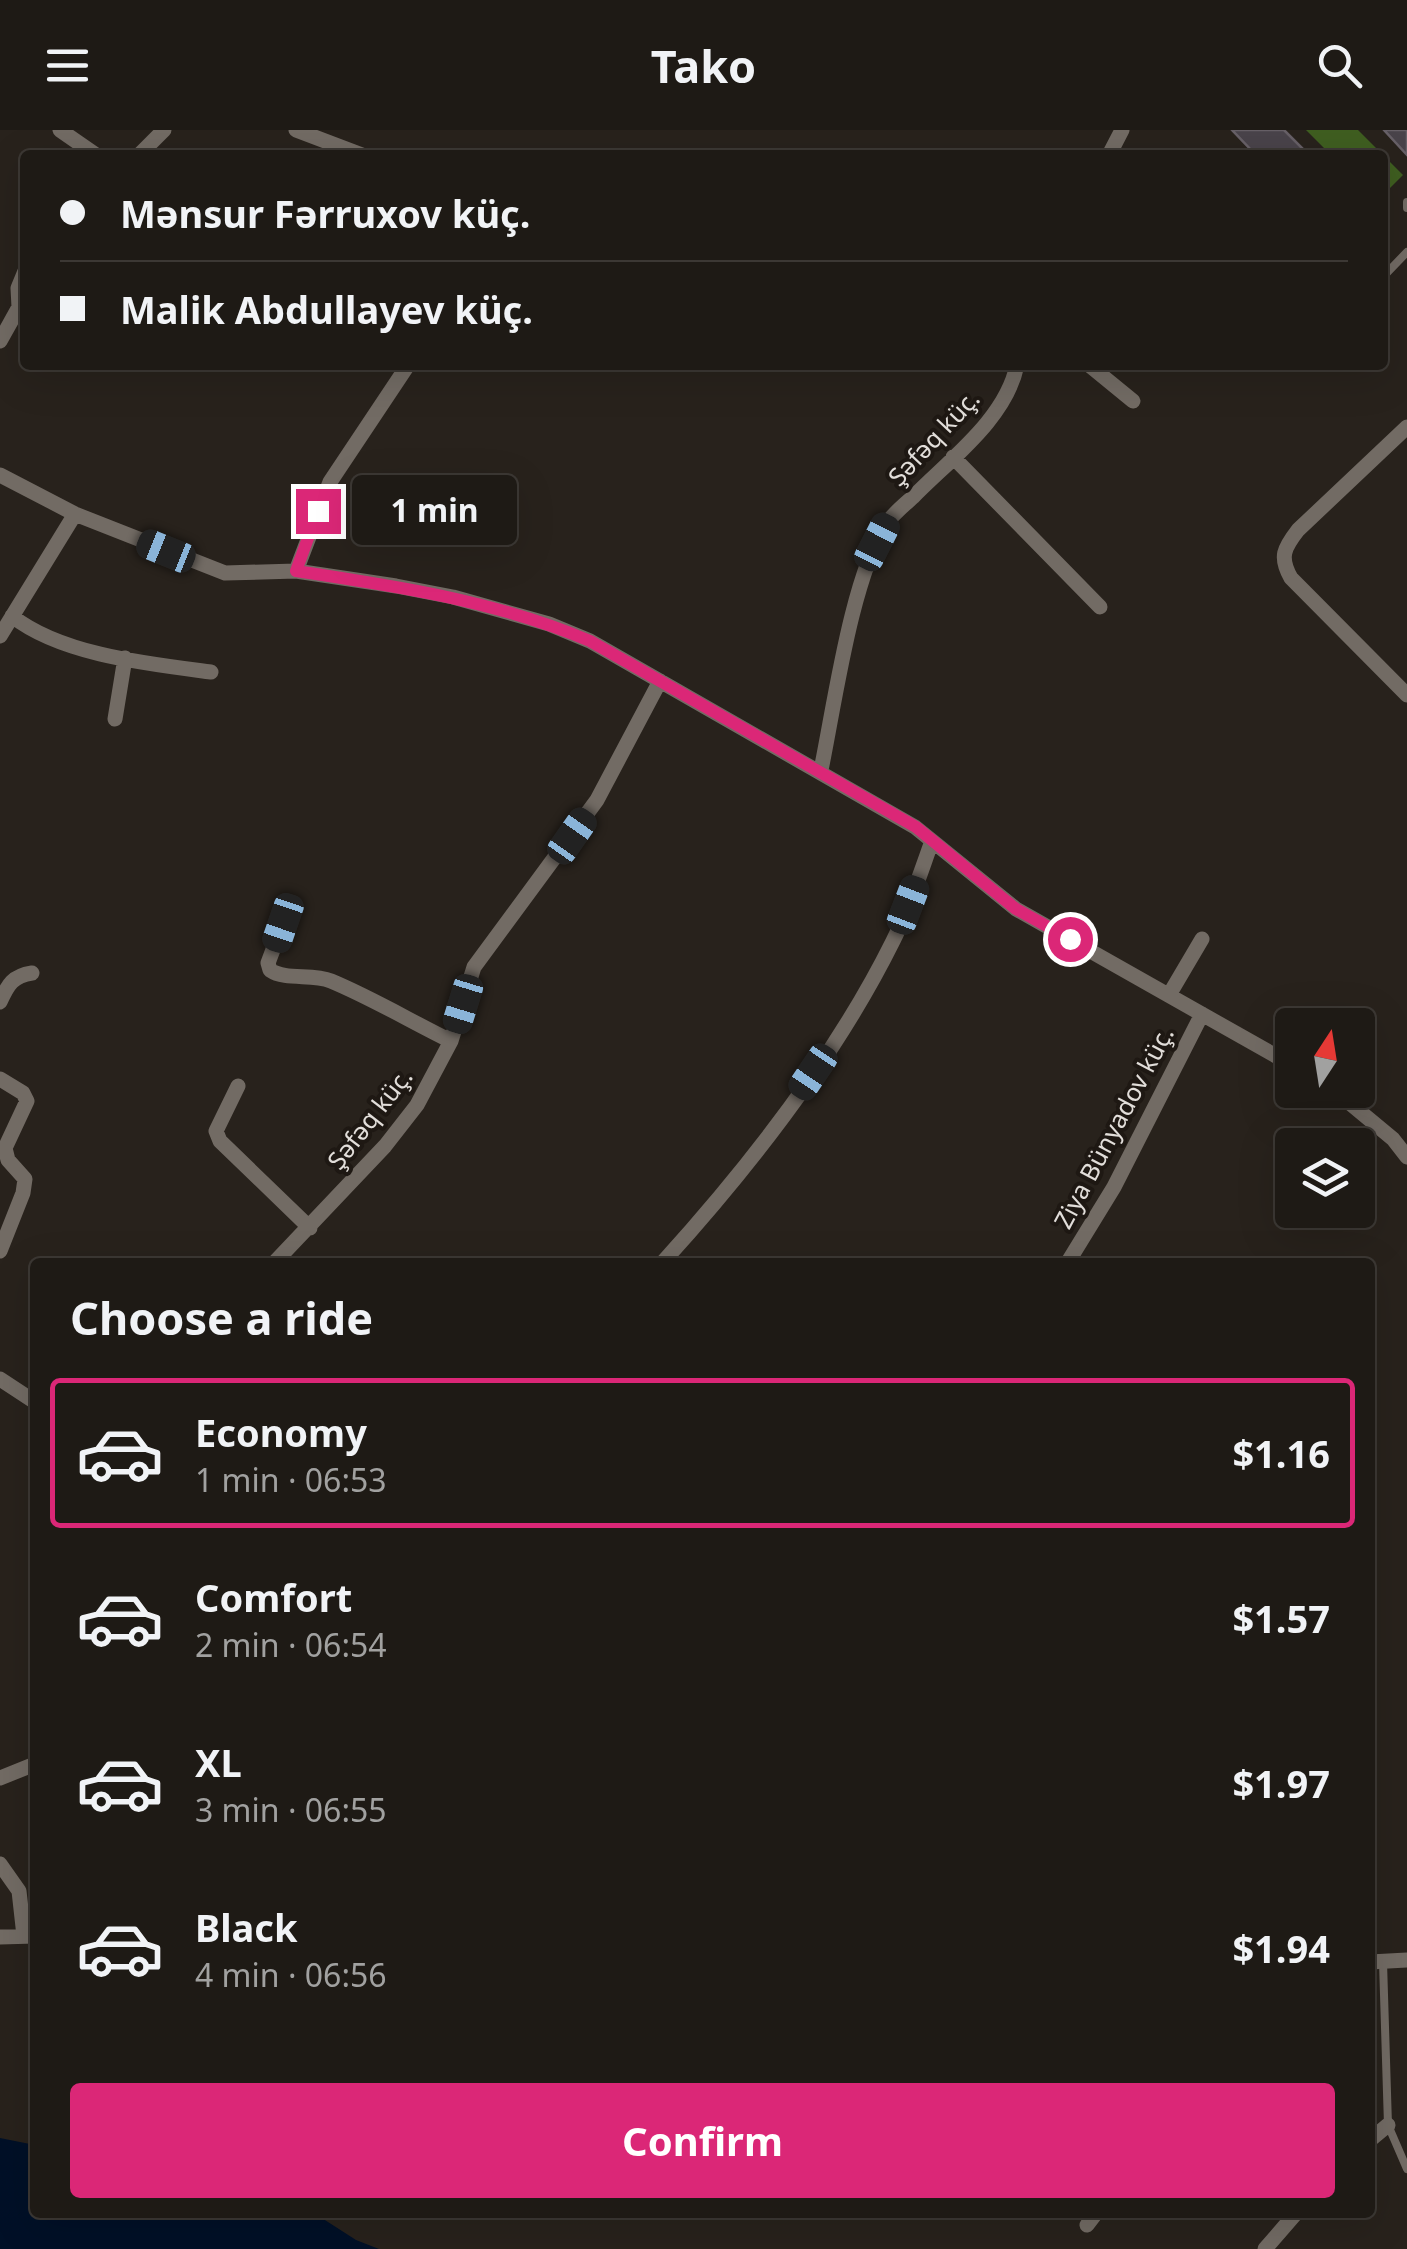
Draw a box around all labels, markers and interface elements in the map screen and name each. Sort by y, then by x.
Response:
text: Tako [651,35,756,96]
icon: menu [40,38,95,93]
icon: search [1312,38,1367,93]
text: Mənsur Fərruxov küç. [120,187,530,239]
text: Malik Abdullayev küç. [120,283,533,335]
street label: Şəfəq küç. [880,382,986,492]
callout: 1 min [353,476,518,546]
text: 1 min [390,488,479,531]
route end [296,489,341,534]
car [850,508,904,576]
car [133,526,199,576]
car [543,803,601,869]
car [883,872,933,938]
car [259,890,307,956]
route start [1048,917,1093,962]
car [440,971,486,1037]
north arrow [1275,1008,1375,1108]
map controls [1275,1008,1375,1228]
street label: Ziya Bünyadov küç. [1045,1020,1181,1234]
car [784,1039,842,1105]
street label: Şəfəq küç. [319,1060,419,1176]
button: layers [1275,1128,1375,1228]
text: Choose a ride [70,1287,373,1348]
text: Economy [195,1406,367,1458]
icon: car [75,1408,165,1498]
text: $1.16 [1232,1427,1330,1479]
text: 1 min · 06:53 [195,1458,387,1501]
text: Comfort [195,1571,352,1623]
icon: car [75,1573,165,1663]
text: $1.57 [1232,1592,1330,1644]
text: 2 min · 06:54 [195,1623,387,1666]
text: XL [195,1736,242,1788]
icon: car [75,1738,165,1828]
text: $1.97 [1232,1757,1330,1809]
text: 3 min · 06:55 [195,1788,387,1831]
text: Black [195,1901,298,1953]
icon: car [75,1903,165,1993]
text: $1.94 [1232,1922,1330,1974]
text: 4 min · 06:56 [195,1953,387,1996]
button: Confirm [70,2083,1335,2198]

